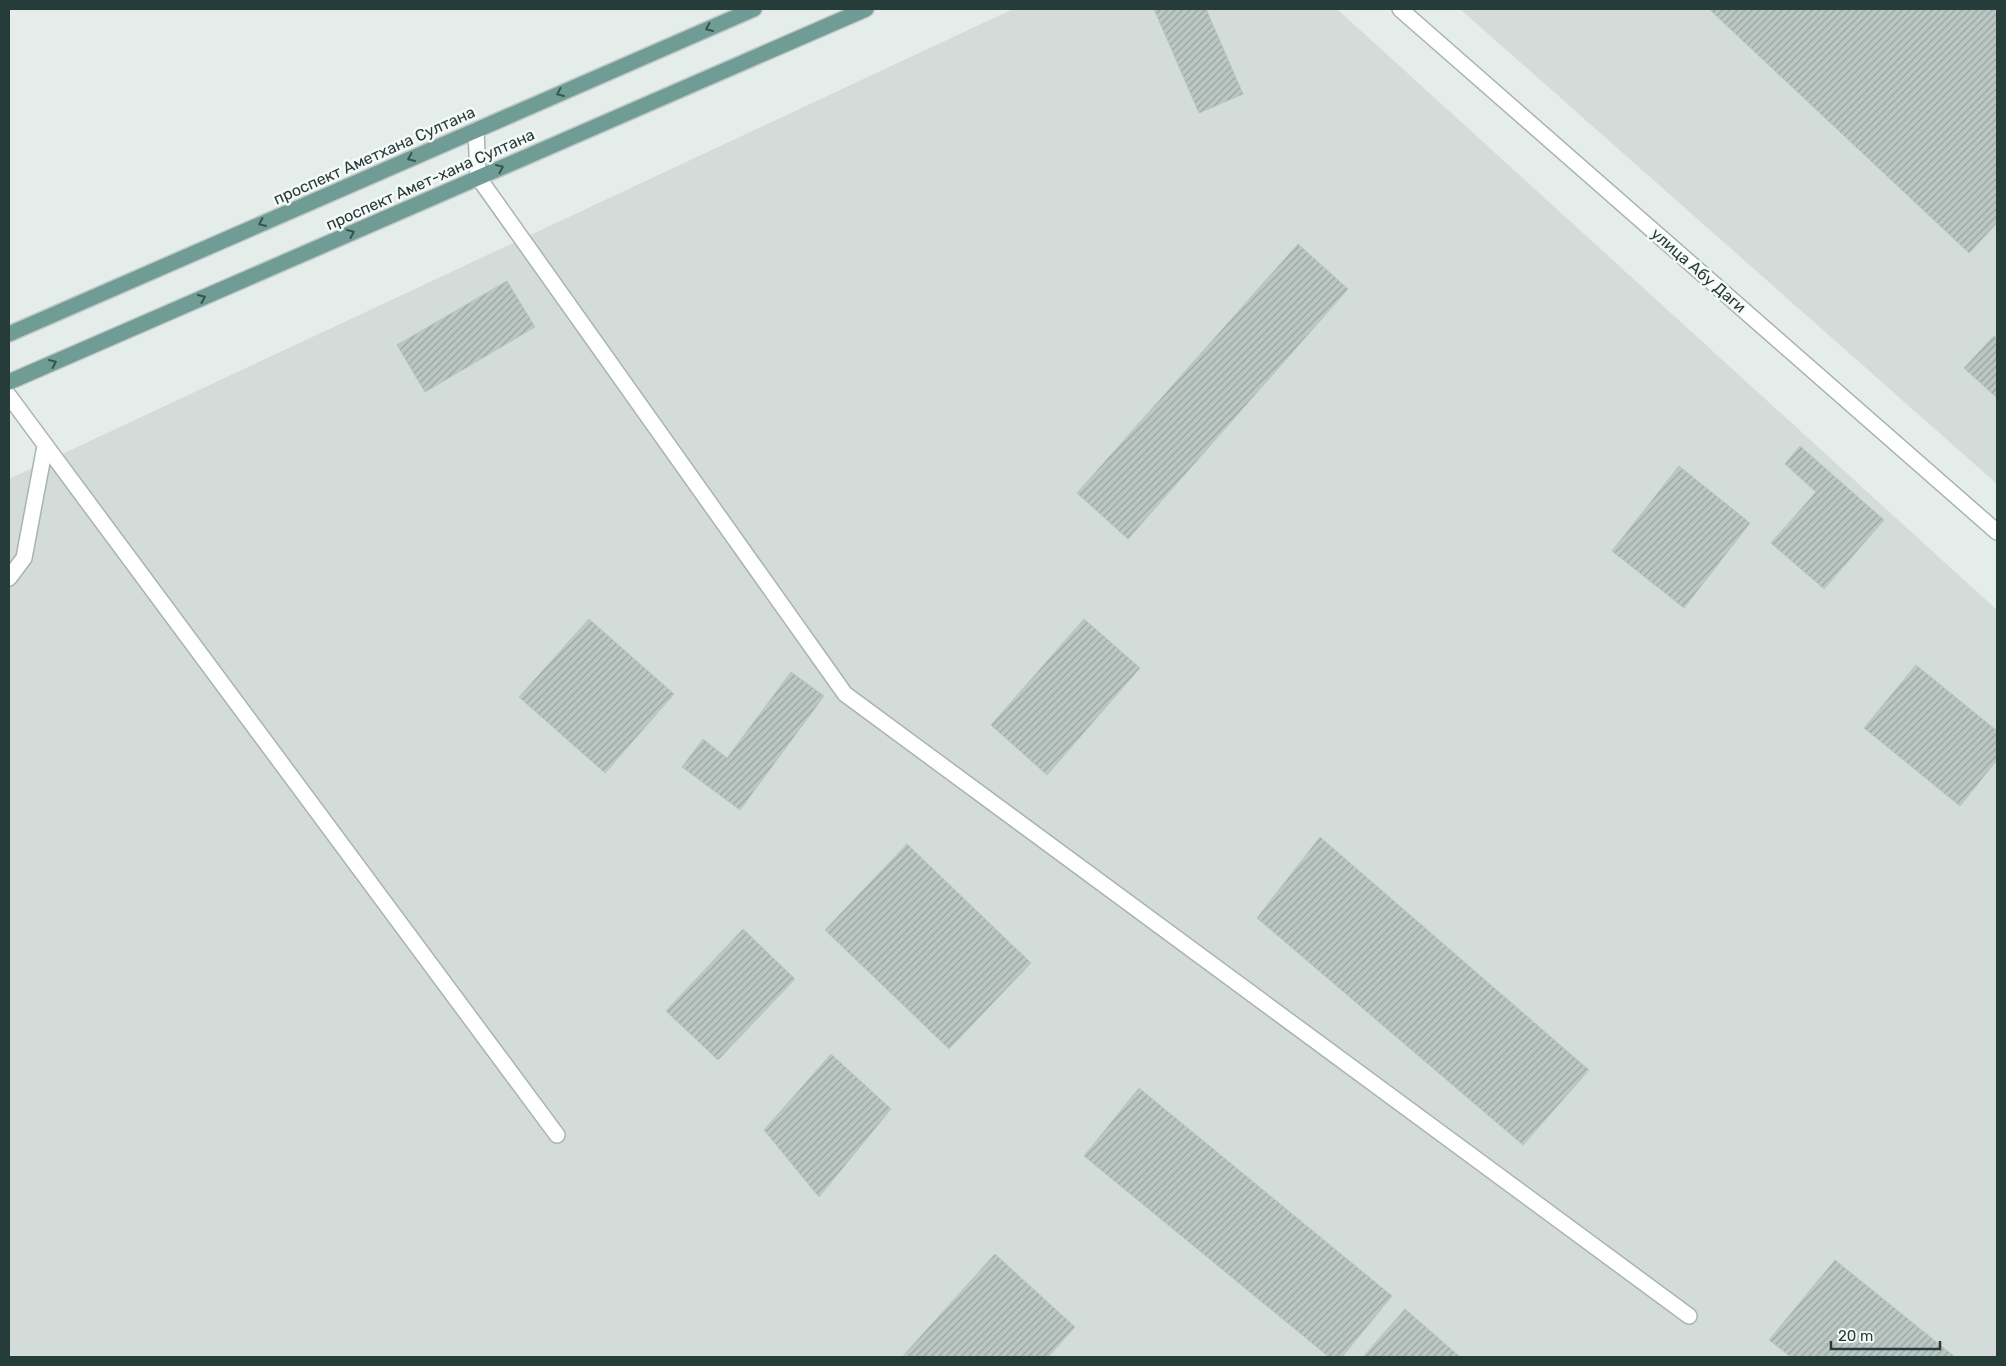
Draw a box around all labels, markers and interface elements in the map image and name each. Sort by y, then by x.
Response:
one-way arrow [705,22,714,33]
one-way arrow [556,87,565,98]
street label: проспект Аметхана Султана [270,102,478,209]
street label: проспект Амет-хана Султана [323,125,537,234]
one-way arrow [407,152,416,163]
one-way arrow [495,163,504,174]
one-way arrow [258,217,267,228]
street label: улица Абу Даги [1647,224,1750,317]
one-way arrow [346,228,355,239]
one-way arrow [197,293,206,304]
one-way arrow [48,358,57,369]
scale bar [1831,1318,1940,1350]
text: 20 m [1838,1327,1873,1345]

